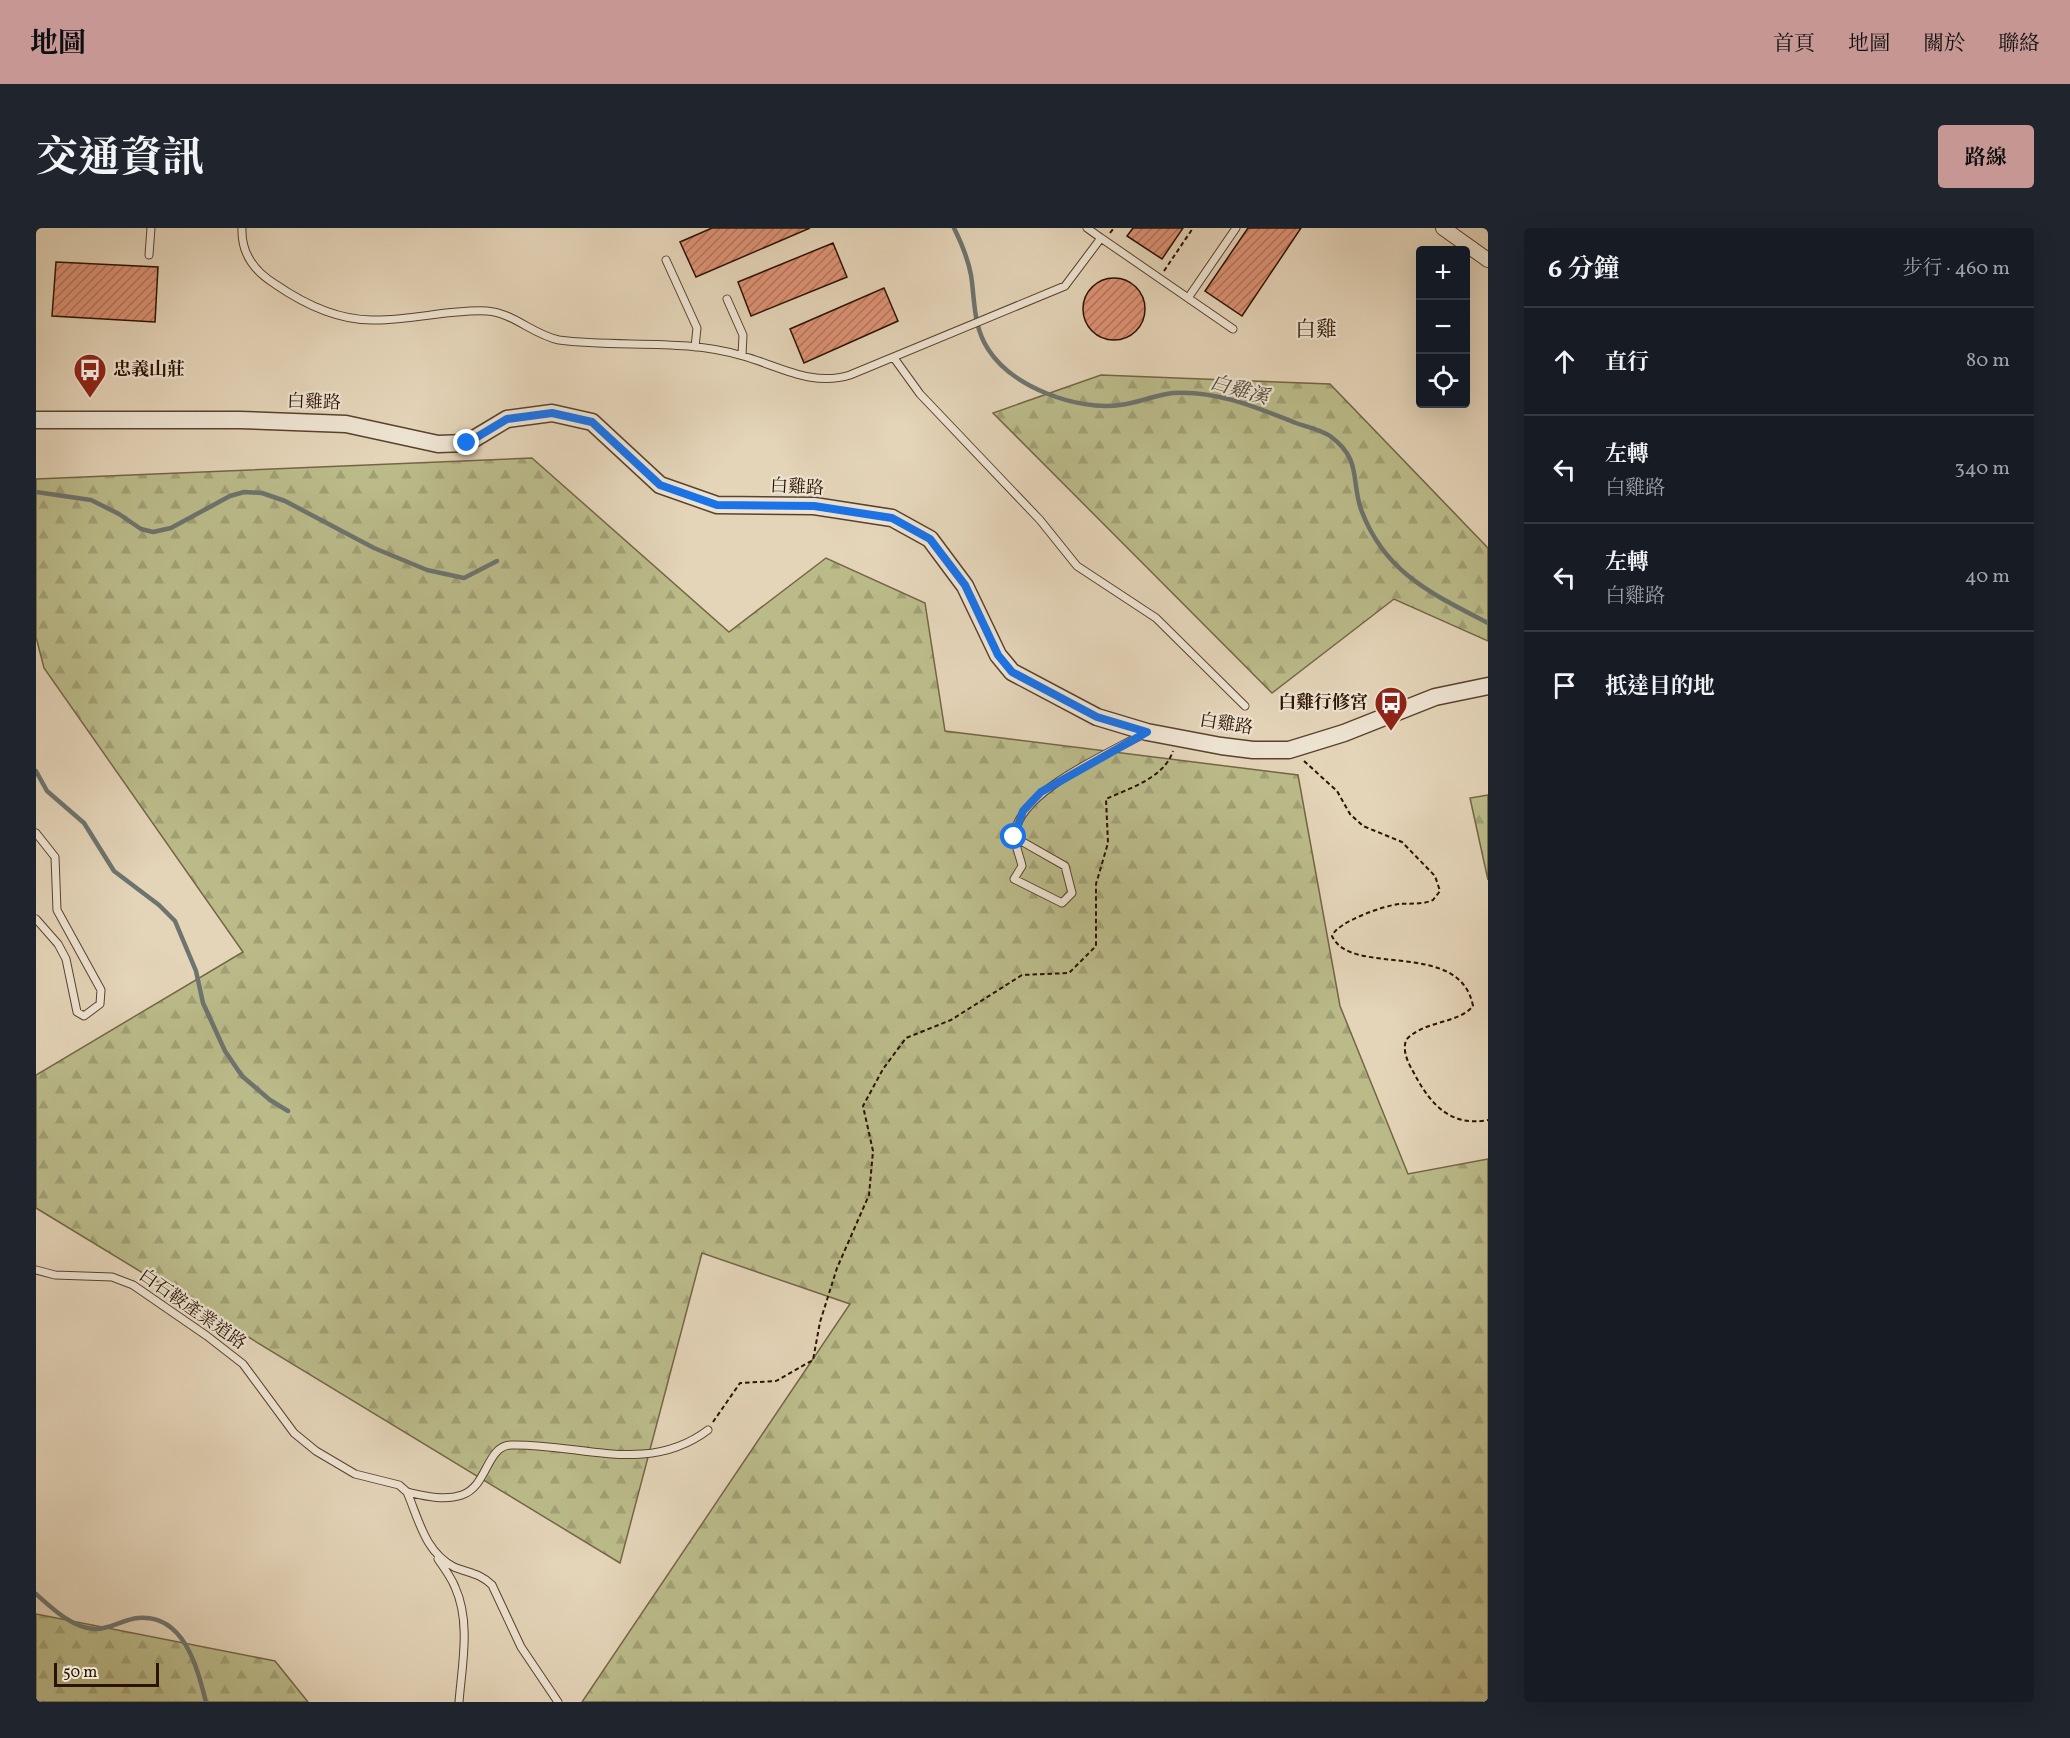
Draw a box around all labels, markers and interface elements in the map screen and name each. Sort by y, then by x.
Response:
text: 地圖 [30,25,86,64]
text: 首頁 [1773,30,1815,59]
text: 地圖 [1848,30,1890,59]
text: 關於 [1923,30,1965,59]
text: 聯絡 [1998,30,2040,59]
button: 路線 [1938,125,2034,188]
text: 交通資訊 [36,131,204,190]
map controls [1416,246,1470,408]
button: + [1416,246,1470,300]
text: 6 分鐘 [1548,252,1619,288]
text: 步行 · 460 m [1903,255,2010,283]
button: − [1416,300,1470,354]
district label: 白雞 [1295,316,1337,345]
icon: ahead [1548,345,1581,378]
text: 80 m [1966,347,2010,375]
text: 直行 [1605,348,1649,379]
bus stop icon: 忠義山莊 [72,352,108,399]
button: locate [1416,354,1470,408]
place label: 忠義山莊 [113,358,185,383]
water label: 白雞溪 [1206,369,1274,413]
street label: 白雞路 [287,390,341,416]
route end [453,429,479,455]
text: 左轉 [1605,440,1649,471]
icon: left [1548,453,1581,486]
text: 340 m [1954,455,2010,483]
street label: 白雞路 [769,474,825,502]
text: 白雞路 [1605,475,1665,503]
text: 左轉 [1605,548,1649,579]
icon: left [1548,561,1581,594]
text: 40 m [1965,563,2010,591]
text: 白雞路 [1605,583,1665,611]
icon: arrive [1548,669,1581,702]
text: 抵達目的地 [1605,672,1715,703]
bus stop icon: 白雞行修宮 [1373,685,1409,732]
place label: 白雞行修宮 [1278,691,1368,716]
street label: 白雞路 [1197,708,1255,742]
route start [1000,823,1026,849]
street label: 白石鞍產業道路 [133,1264,251,1356]
scale bar [54,1660,159,1688]
text: 50 m [63,1662,97,1684]

